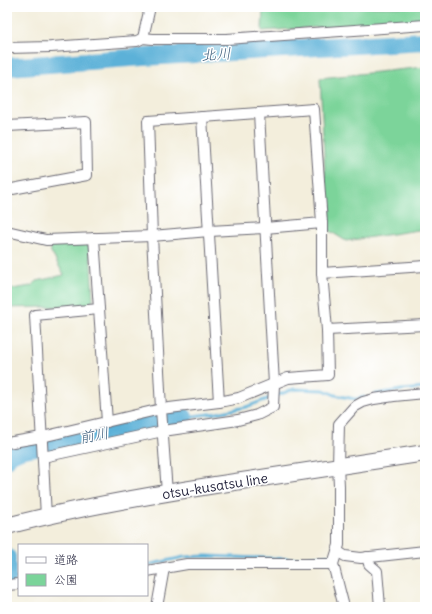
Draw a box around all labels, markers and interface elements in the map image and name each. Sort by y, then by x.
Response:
water label: 北川 [200,43,232,65]
water label: 前川 [77,423,111,447]
street label: otsu-kusatsu line [161,469,269,503]
legend [18,544,148,596]
text: 道路 [54,552,78,567]
text: 公園 [54,572,78,587]

